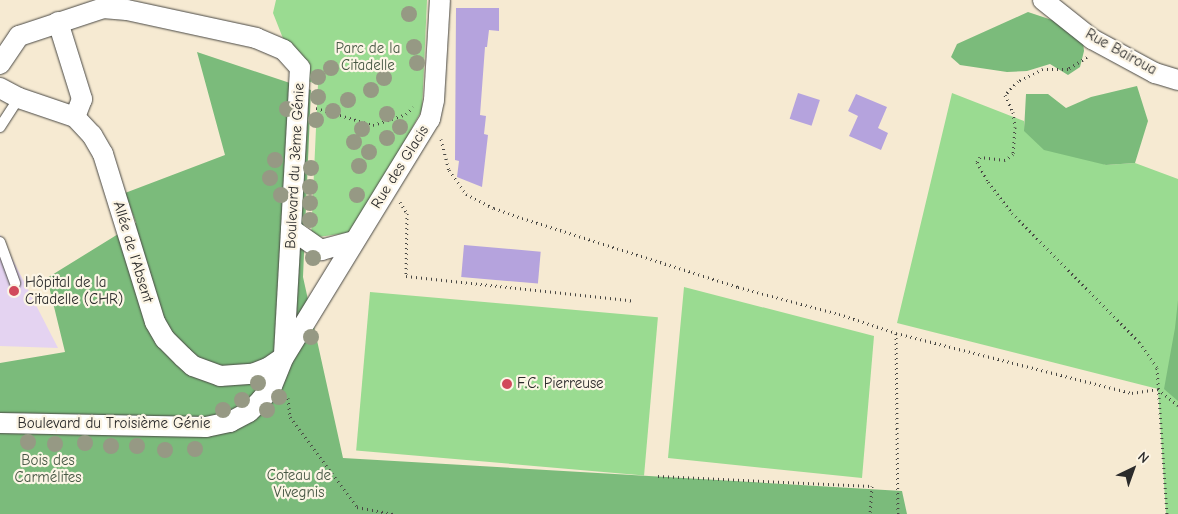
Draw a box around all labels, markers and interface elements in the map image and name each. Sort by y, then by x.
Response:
street label: Rue Bairoua [1082,25,1160,79]
park label: Parc de la Citadelle [336,39,400,74]
street label: Boulevard du 3ème Génie [282,83,308,249]
street label: Rue des Glacis [367,122,433,212]
street label: Allée de l'Absent [109,199,157,305]
place label: Hôpital de la Citadelle (CHR) [25,273,123,308]
marker: Hôpital de la Citadelle (CHR) [7,284,21,298]
place label: F.C. Pierreuse [517,375,604,393]
marker: F.C. Pierreuse [501,378,513,390]
street label: Boulevard du Troisième Génie [18,415,210,433]
north arrow [1108,444,1158,494]
text: N [1134,448,1152,467]
park label: Bois des Carmélites [14,451,82,486]
park label: Coteau de Vivegnis [267,466,331,501]

